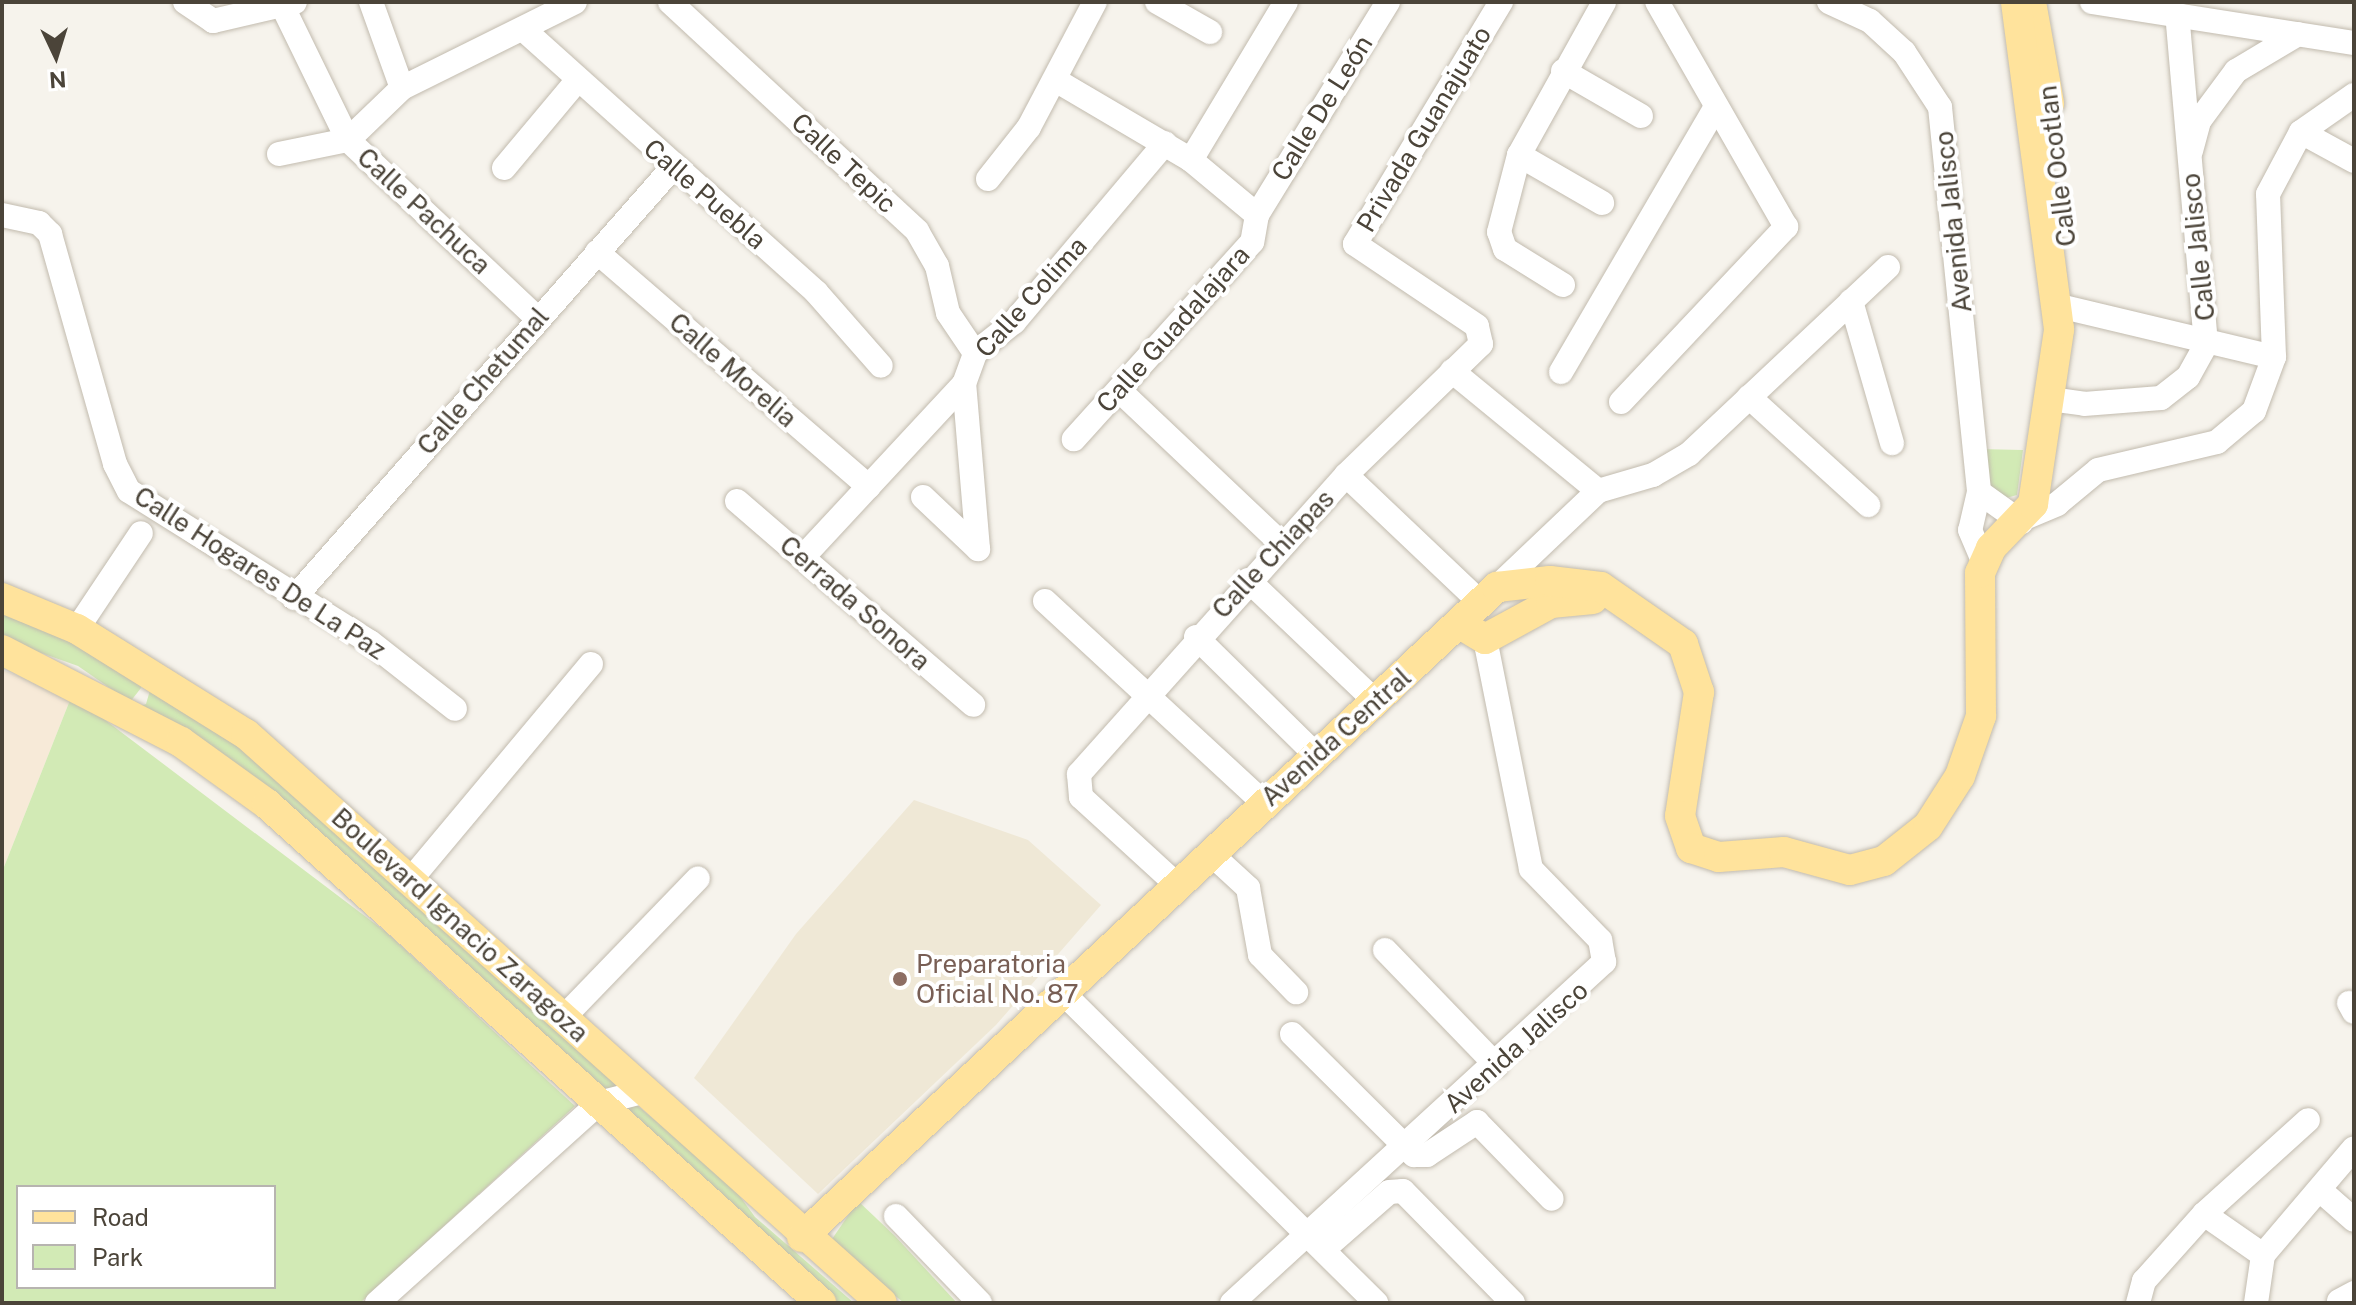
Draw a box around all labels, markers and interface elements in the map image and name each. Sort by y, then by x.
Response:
north arrow [16,16,96,96]
street label: Privada Guanajuato [1350,20,1498,238]
street label: Calle De León [1265,29,1379,187]
text: N [48,66,67,94]
street label: Calle Ocotlan [2032,84,2082,248]
street label: Calle Tepic [785,106,903,220]
street label: Avenida Jalisco [1928,130,1978,314]
street label: Calle Puebla [637,132,773,256]
street label: Calle Pachuca [351,141,497,281]
street label: Calle Jalisco [2175,172,2221,322]
street label: Calle Colima [969,230,1093,364]
street label: Calle Guadalajara [1090,239,1256,419]
street label: Calle Chetumal [411,301,555,461]
street label: Calle Morelia [663,306,803,434]
street label: Calle Hogares De La Paz [128,480,392,666]
street label: Calle Chiapas [1206,483,1340,625]
street label: Cerrada Sonora [773,529,937,677]
street label: Avenida Central [1255,661,1417,813]
street label: Boulevard Ignacio Zaragoza [325,801,595,1049]
place label: Preparatoria Oficial No. 87 [916,948,1079,1010]
marker: Preparatoria Oficial No. 87 [891,970,909,988]
street label: Avenida Jalisco [1438,974,1594,1120]
legend [16,1185,276,1289]
text: Road [92,1203,149,1231]
text: Park [92,1243,143,1271]

